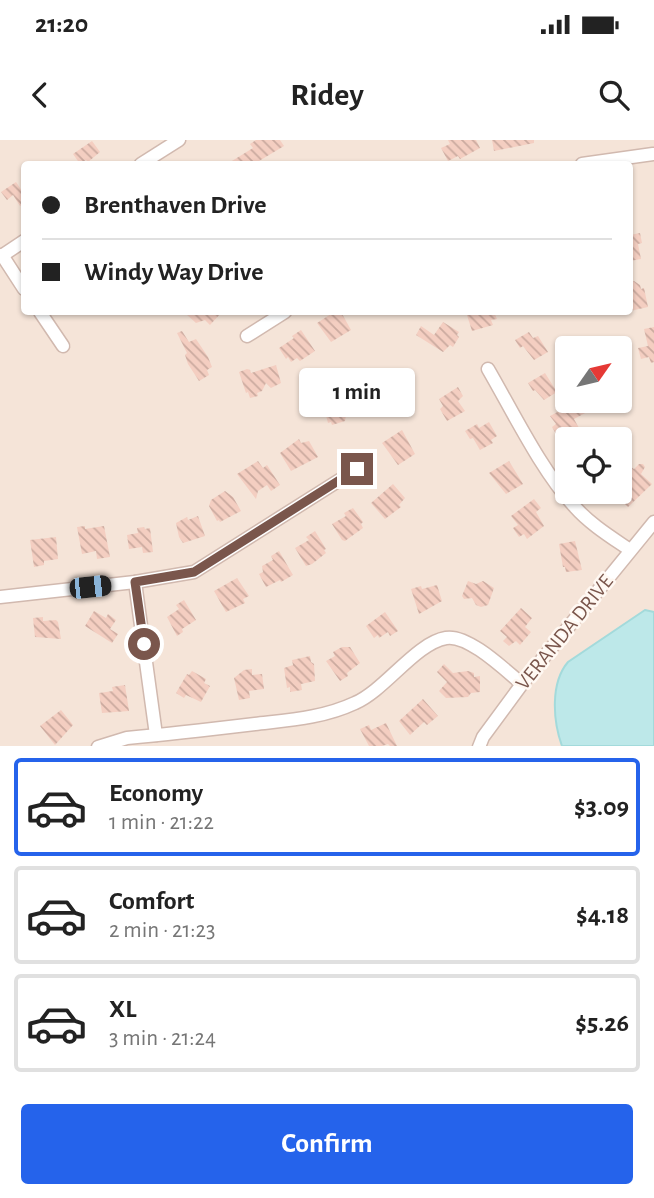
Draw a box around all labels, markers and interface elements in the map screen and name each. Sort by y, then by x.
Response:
text: 21:20 [35,11,88,37]
icon: back [21,76,59,114]
icon: search [595,76,633,114]
text: Ridey [290,79,364,111]
text: Brenthaven Drive [84,192,266,218]
text: Windy Way Drive [84,259,263,285]
north arrow [555,336,632,413]
map controls [555,336,632,504]
callout: 1 min [299,368,415,416]
text: 1 min [333,381,381,404]
button: locate [555,427,632,504]
route end [341,453,373,485]
street label: VERANDA DRIVE [512,571,617,694]
car [69,574,112,600]
route start [128,628,160,660]
icon: car [25,776,88,839]
text: Economy [109,780,203,806]
text: $3.09 [574,794,629,820]
text: 1 min · 21:22 [109,811,214,834]
icon: car [25,884,88,947]
text: Comfort [109,888,194,914]
text: $4.18 [576,902,629,928]
text: 2 min · 21:23 [109,919,216,942]
icon: car [25,992,88,1055]
text: XL [109,996,136,1022]
text: $5.26 [575,1010,629,1036]
text: 3 min · 21:24 [109,1027,216,1050]
button: Confirm [21,1104,633,1184]

